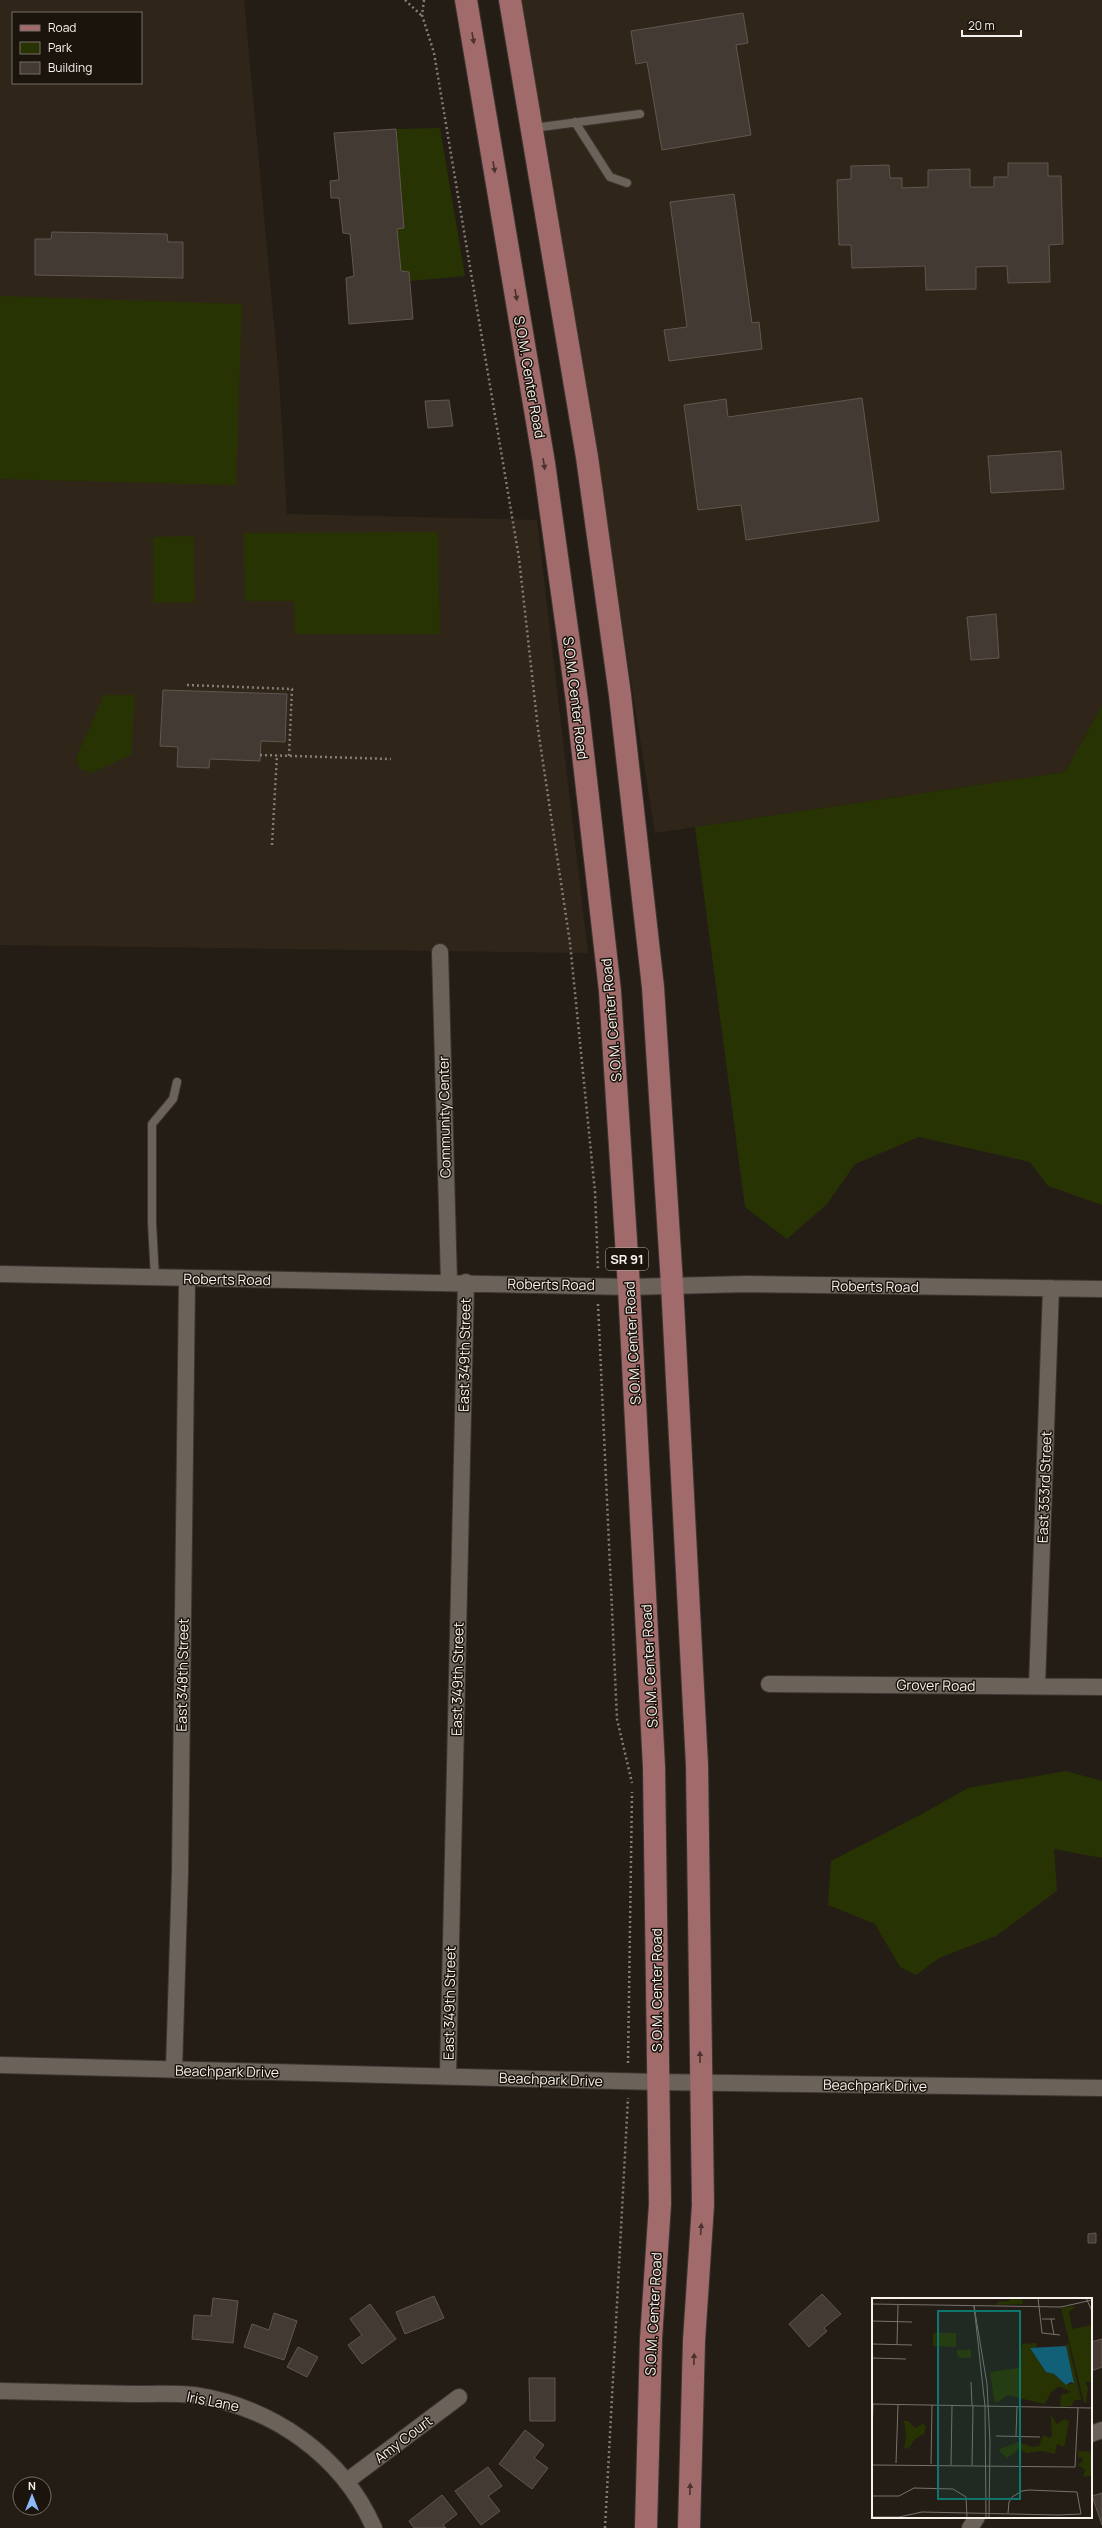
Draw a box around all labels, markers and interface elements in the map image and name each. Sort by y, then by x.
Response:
legend [12,12,142,84]
scale bar [962,12,1021,38]
text: 20 m [968,17,995,34]
text: Road [48,19,76,36]
one-way arrow [470,32,476,45]
text: Park [48,39,73,56]
text: Building [48,59,92,76]
one-way arrow [492,161,498,173]
one-way arrow [513,289,519,301]
street label: S.O.M. Center Road [510,314,550,440]
one-way arrow [541,458,547,471]
street label: S.O.M. Center Road [559,635,593,761]
street label: S.O.M. Center Road [596,958,626,1082]
street label: Community Center [433,1056,455,1178]
road number: SR 91 [606,1248,648,1270]
street label: Roberts Road [183,1269,271,1289]
street label: Roberts Road [507,1274,595,1294]
street label: Roberts Road [831,1276,919,1296]
street label: S.O.M. Center Road [619,1281,645,1405]
street label: East 349th Street [454,1298,474,1412]
street label: East 353rd Street [1033,1430,1055,1543]
street label: S.O.M. Center Road [636,1604,662,1728]
street label: East 348th Street [172,1618,192,1732]
street label: East 349th Street [447,1622,467,1736]
street label: Grover Road [896,1675,976,1695]
street label: S.O.M. Center Road [647,1928,666,2052]
street label: East 349th Street [439,1946,459,2060]
one-way arrow [697,2050,703,2063]
street label: Beachpark Drive [175,2061,279,2081]
street label: Beachpark Drive [499,2068,603,2090]
street label: Beachpark Drive [823,2075,927,2095]
one-way arrow [698,2223,705,2235]
street label: S.O.M. Center Road [640,2252,666,2376]
inset map [872,2298,1092,2518]
one-way arrow [690,2353,697,2365]
street label: Iris Lane [185,2387,241,2415]
street label: Amy Court [370,2411,436,2467]
north arrow [12,2476,52,2516]
text: N [28,2478,36,2493]
one-way arrow [687,2482,693,2495]

